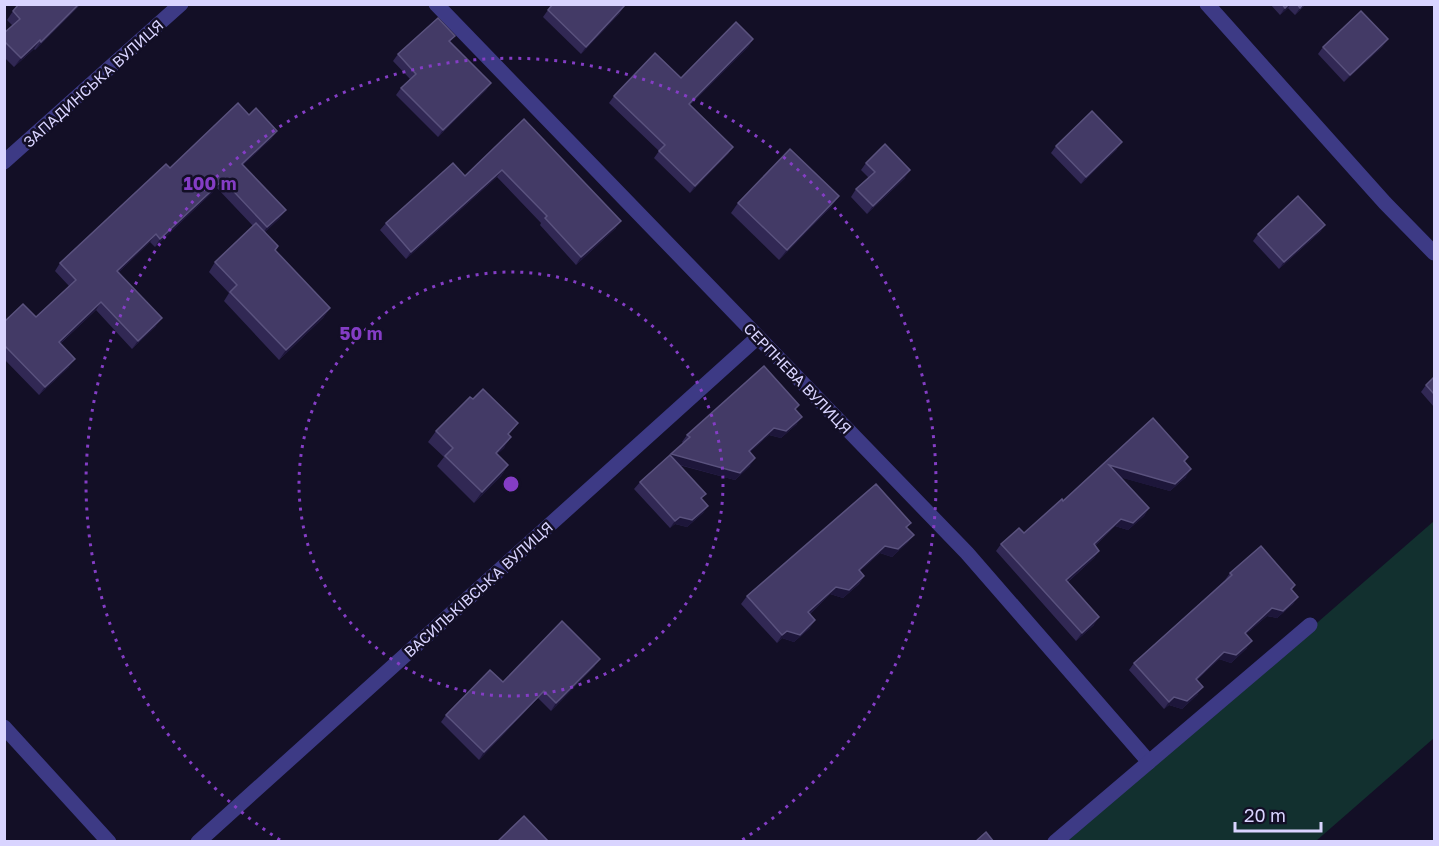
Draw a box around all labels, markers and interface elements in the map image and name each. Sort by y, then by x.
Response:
street label: ЗАПАДИНСЬКА ВУЛИЦЯ [19,15,167,151]
text: 100 m [184,172,236,194]
street label: СЕРПНЕВА ВУЛИЦЯ [740,319,856,437]
text: 50 m [340,322,382,344]
centre of rings [501,474,521,494]
street label: ВАСИЛЬКІВСЬКА ВУЛИЦЯ [400,517,556,661]
scale bar [1235,795,1320,833]
text: 20 m [1244,804,1286,826]

